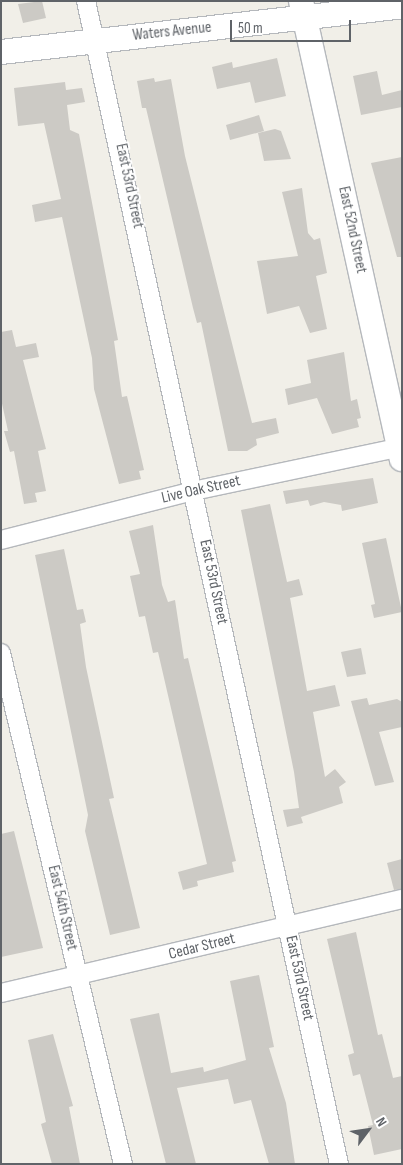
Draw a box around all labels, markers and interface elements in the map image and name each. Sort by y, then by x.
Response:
scale bar [233,10,354,42]
street label: Waters Avenue [132,18,212,46]
text: 50 m [238,19,263,38]
street label: East 53rd Street [111,142,147,230]
street label: East 52nd Street [333,185,371,275]
street label: Live Oak Street [160,472,242,508]
street label: East 53rd Street [195,538,231,626]
street label: East 54th Street [43,864,81,952]
street label: Cedar Street [167,929,237,965]
street label: East 53rd Street [281,934,317,1022]
north arrow [343,1105,393,1155]
text: N [372,1114,390,1130]

